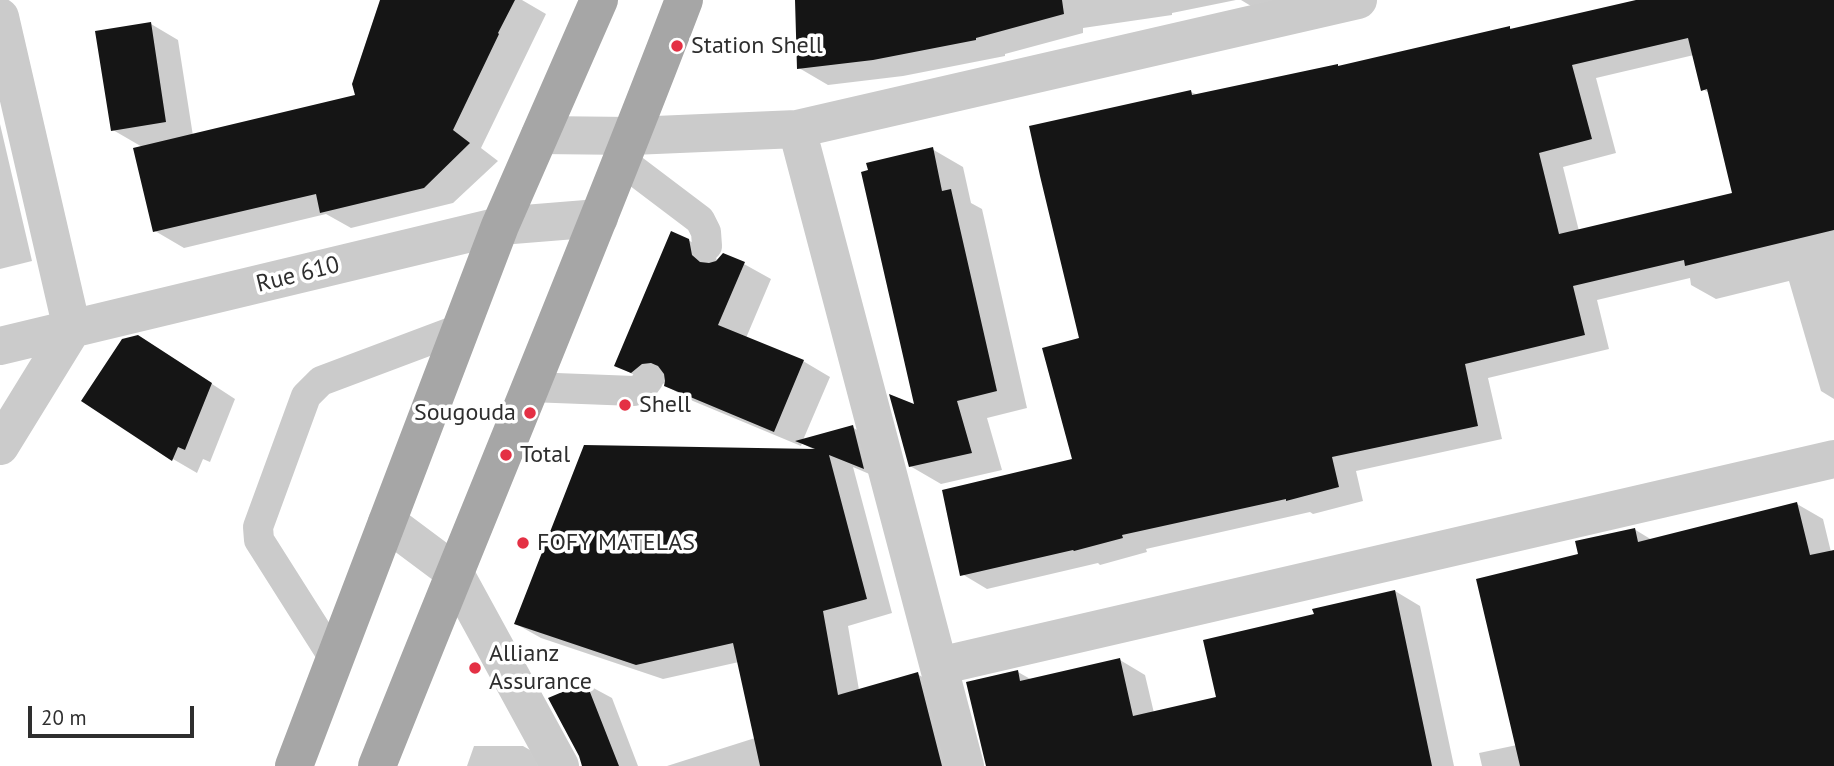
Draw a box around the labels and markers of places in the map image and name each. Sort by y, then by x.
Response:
place label: Station Shell [691,32,823,60]
marker: Station Shell [669,38,685,54]
place label: Shell [639,391,691,419]
marker: Shell [617,397,633,413]
place label: Sougouda [414,399,516,427]
marker: Sougouda [522,405,538,421]
place label: Total [520,441,570,469]
marker: Total [498,447,514,463]
place label: FOFY MATELAS [537,529,695,557]
marker: FOFY MATELAS [515,535,531,551]
place label: Allianz Assurance [489,640,592,696]
marker: Allianz Assurance [467,660,483,676]

